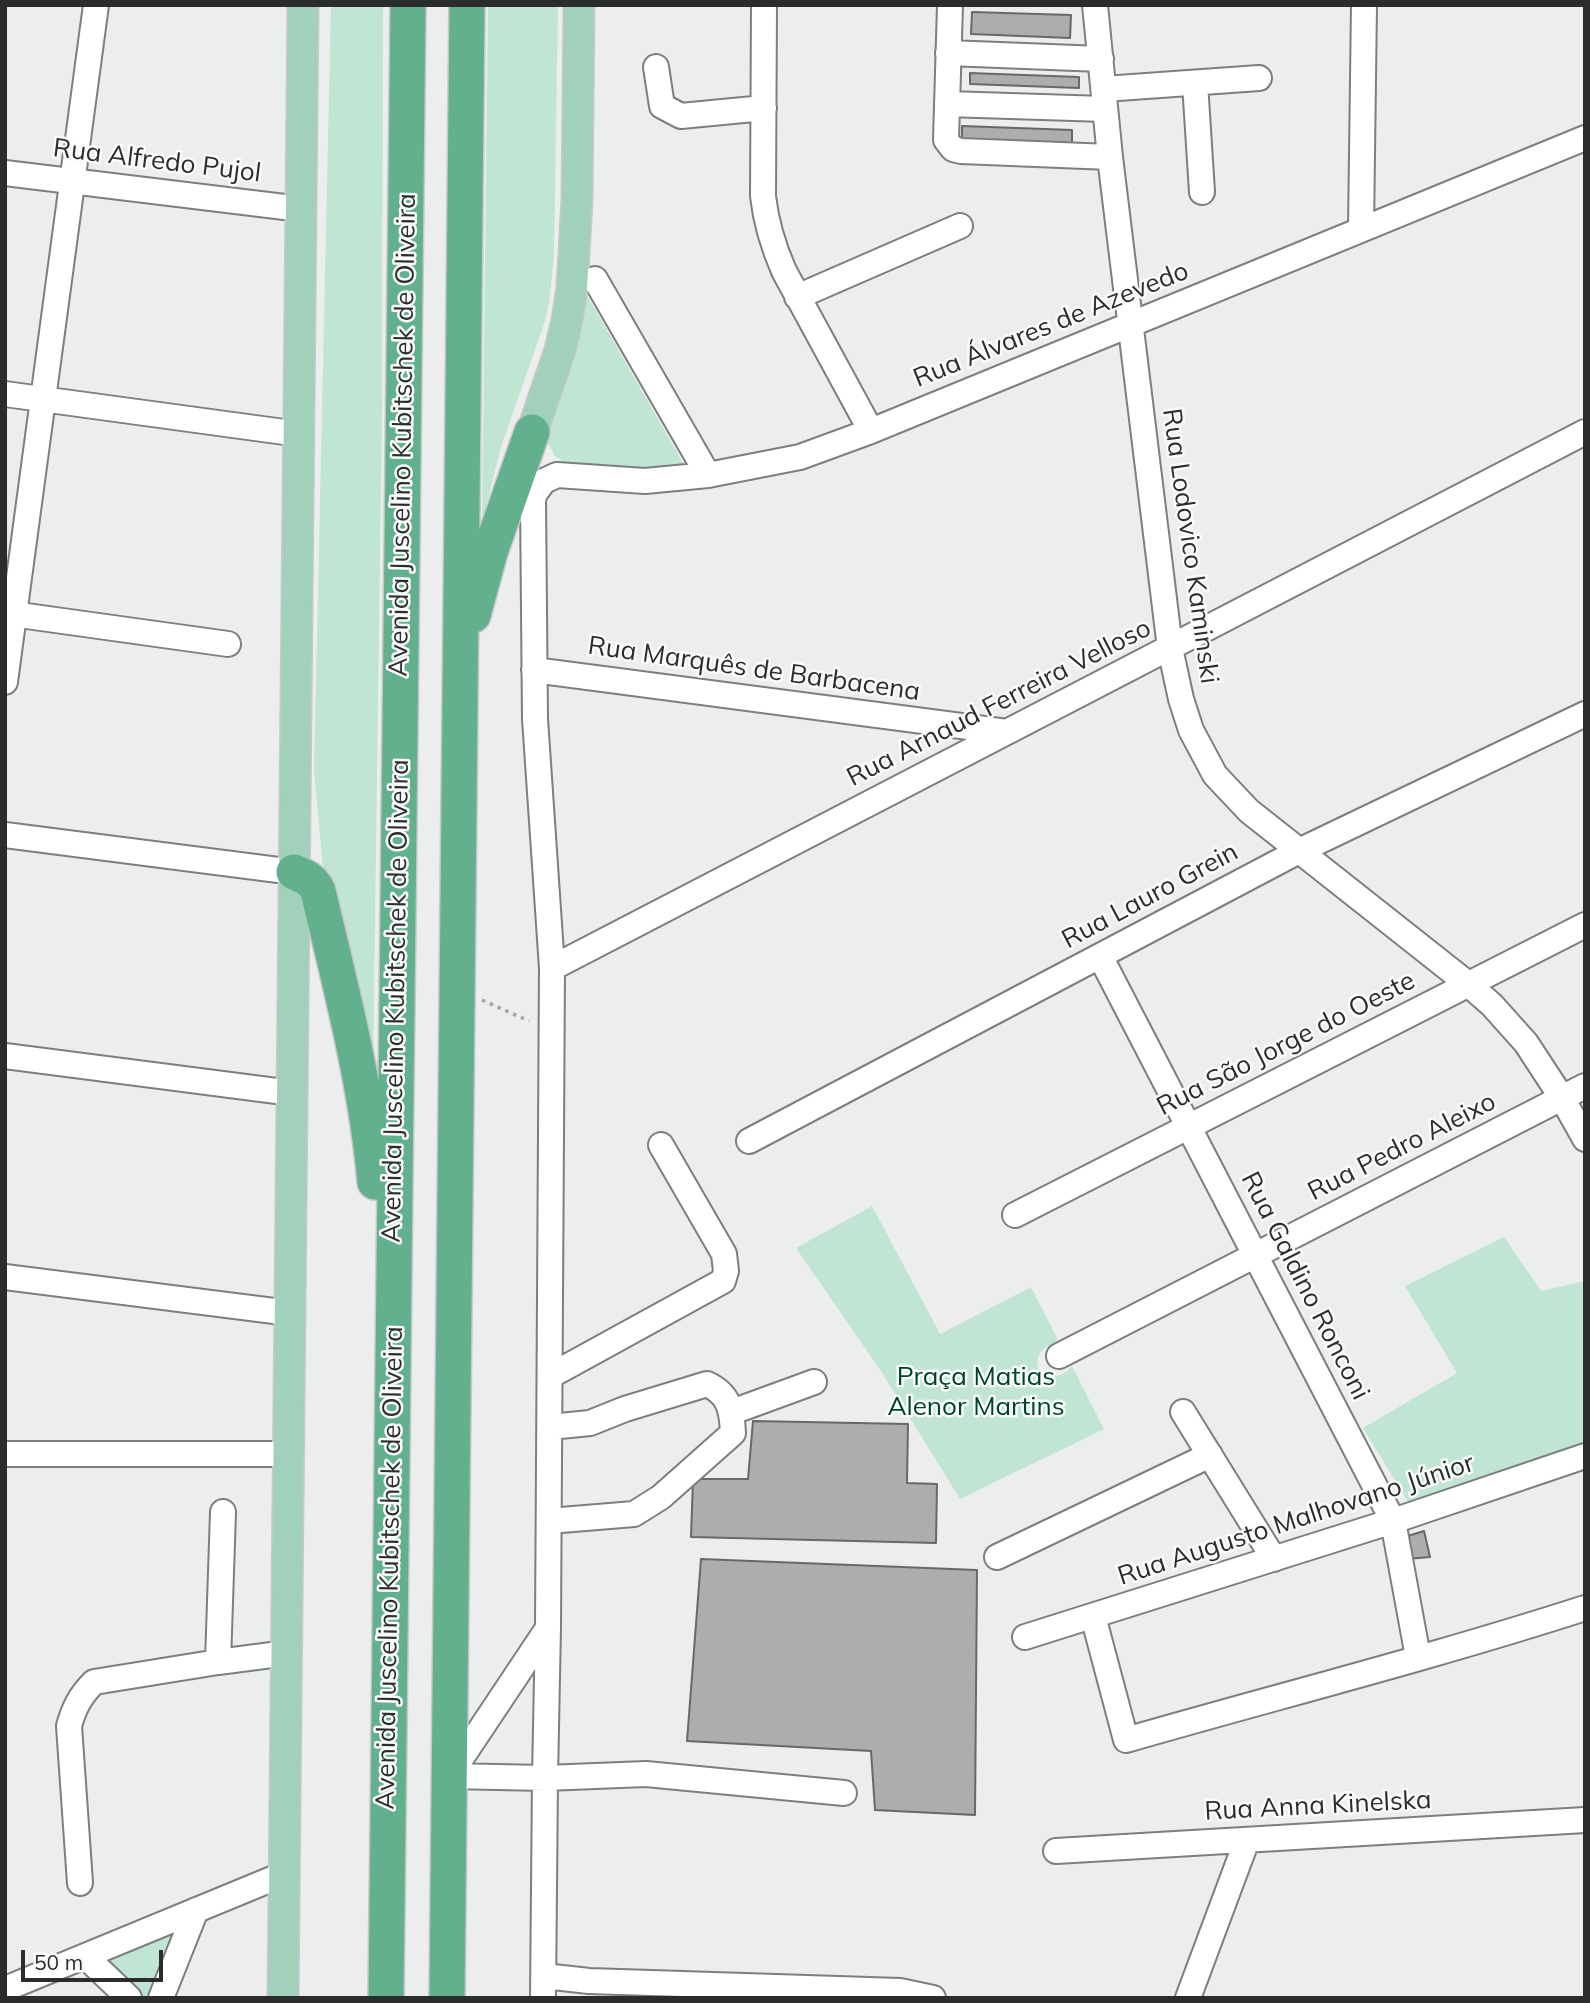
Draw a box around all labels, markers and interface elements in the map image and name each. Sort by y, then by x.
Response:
street label: Rua Alfredo Pujol [51,133,263,189]
street label: Avenida Juscelino Kubitschek de Oliveira [383,193,423,677]
street label: Rua Álvares de Azevedo [909,255,1193,395]
street label: Rua Lodovico Kaminski [1155,406,1225,686]
street label: Rua Arnaud Ferreira Velloso [842,613,1156,793]
street label: Rua Marquês de Barbacena [586,630,922,708]
street label: Avenida Juscelino Kubitschek de Oliveira [376,759,416,1243]
street label: Rua Lauro Grein [1057,836,1243,956]
street label: Rua São Jorge do Oeste [1152,965,1420,1123]
street label: Rua Pedro Aleixo [1303,1086,1501,1208]
street label: Rua Galdino Ronconi [1234,1167,1376,1405]
street label: Avenida Juscelino Kubitschek de Oliveira [370,1326,410,1810]
park label: Praça Matias Alenor Martins [887,1361,1065,1422]
street label: Rua Augusto Malhovano Júnior [1114,1448,1478,1592]
street label: Rua Anna Kinelska [1204,1784,1432,1828]
scale bar [24,1937,166,1981]
text: 50 m [34,1949,83,1975]

